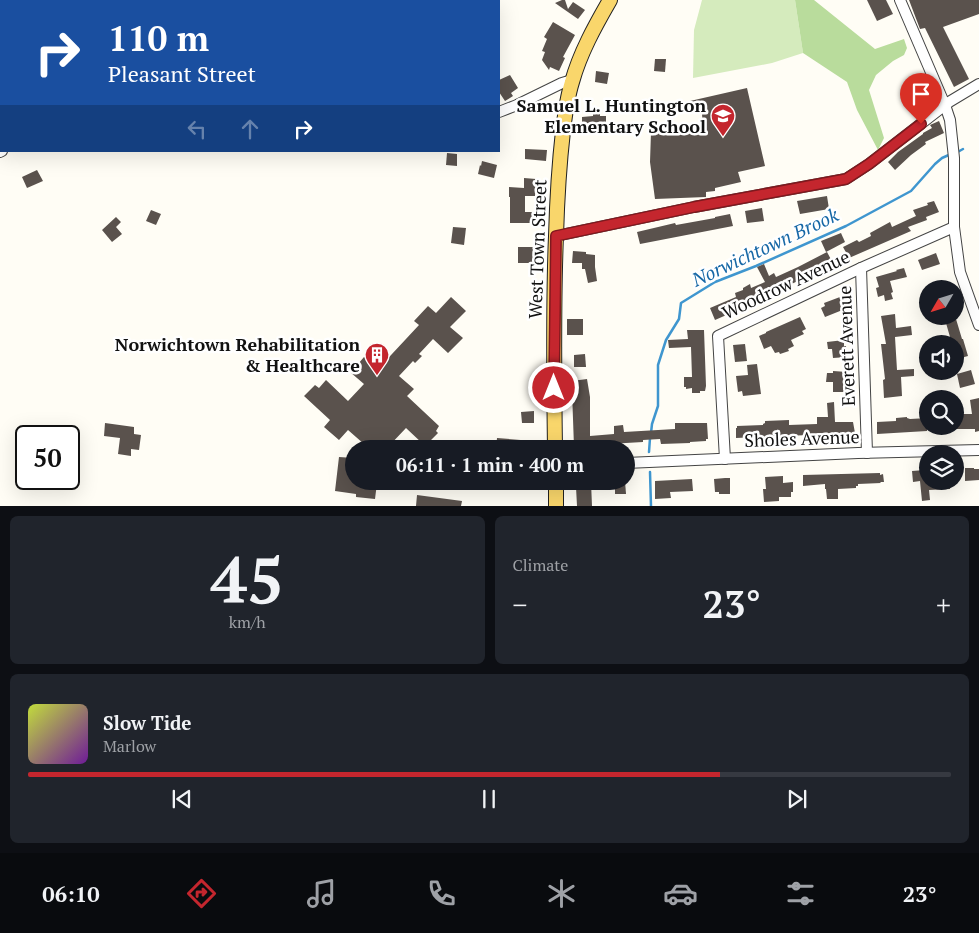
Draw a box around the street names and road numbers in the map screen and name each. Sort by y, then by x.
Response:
street label: West Town Street [523,179,551,319]
street label: Woodrow Avenue [718,244,853,324]
street label: Everett Avenue [832,285,860,407]
street label: Sholes Avenue [744,424,860,452]

